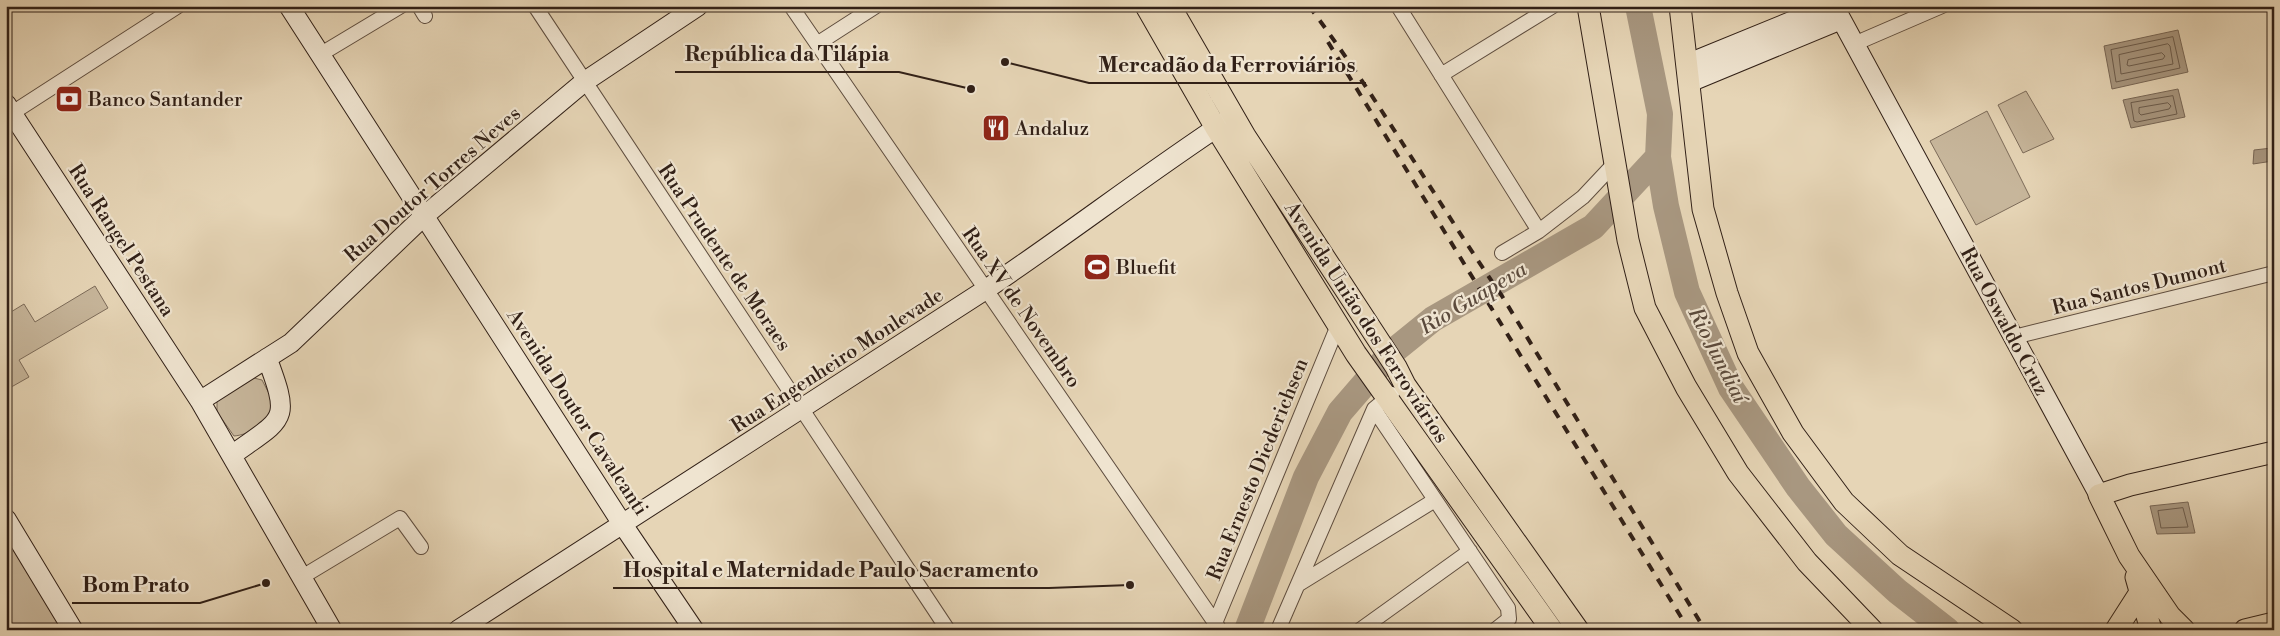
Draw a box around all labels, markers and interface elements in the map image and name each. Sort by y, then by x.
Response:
callout: República da Tilápia [675,36,899,72]
text: República da Tilápia [685,42,890,68]
callout: Mercadão da Ferroviários [1089,47,1366,83]
text: Mercadão da Ferroviários [1099,53,1355,79]
bank icon: Banco Santander [54,84,84,114]
place label: Banco Santander [87,88,243,113]
street label: Rua Doutor Torres Neves [340,102,526,269]
restaurant icon: Andaluz [981,113,1011,143]
place label: Andaluz [1014,117,1089,142]
street label: Rua Rangel Pestana [62,160,180,323]
street label: Rua Prudente de Moraes [652,160,796,356]
street label: Avenida União dos Ferroviários [1278,197,1453,448]
street label: Rua XV de Novembro [956,223,1086,393]
street label: Rua Oswaldo Cruz [1954,243,2053,400]
sports icon: Bluefit [1082,252,1112,282]
street label: Rua Santos Dumont [2050,254,2229,321]
place label: Bluefit [1115,256,1177,281]
water label: Rio Guapeva [1414,257,1532,341]
street label: Rua Engenheiro Monlevade [727,283,949,439]
water label: Rio Jundiaí [1681,302,1753,410]
street label: Avenida Doutor Cavalcanti [500,304,653,521]
street label: Rua Ernesto Diederichsen [1202,355,1314,584]
callout: Hospital e Maternidade Paulo Sacramento [613,552,1049,588]
text: Hospital e Maternidade Paulo Sacramento [623,558,1039,584]
callout: Bom Prato [72,567,200,603]
text: Bom Prato [82,573,190,599]

